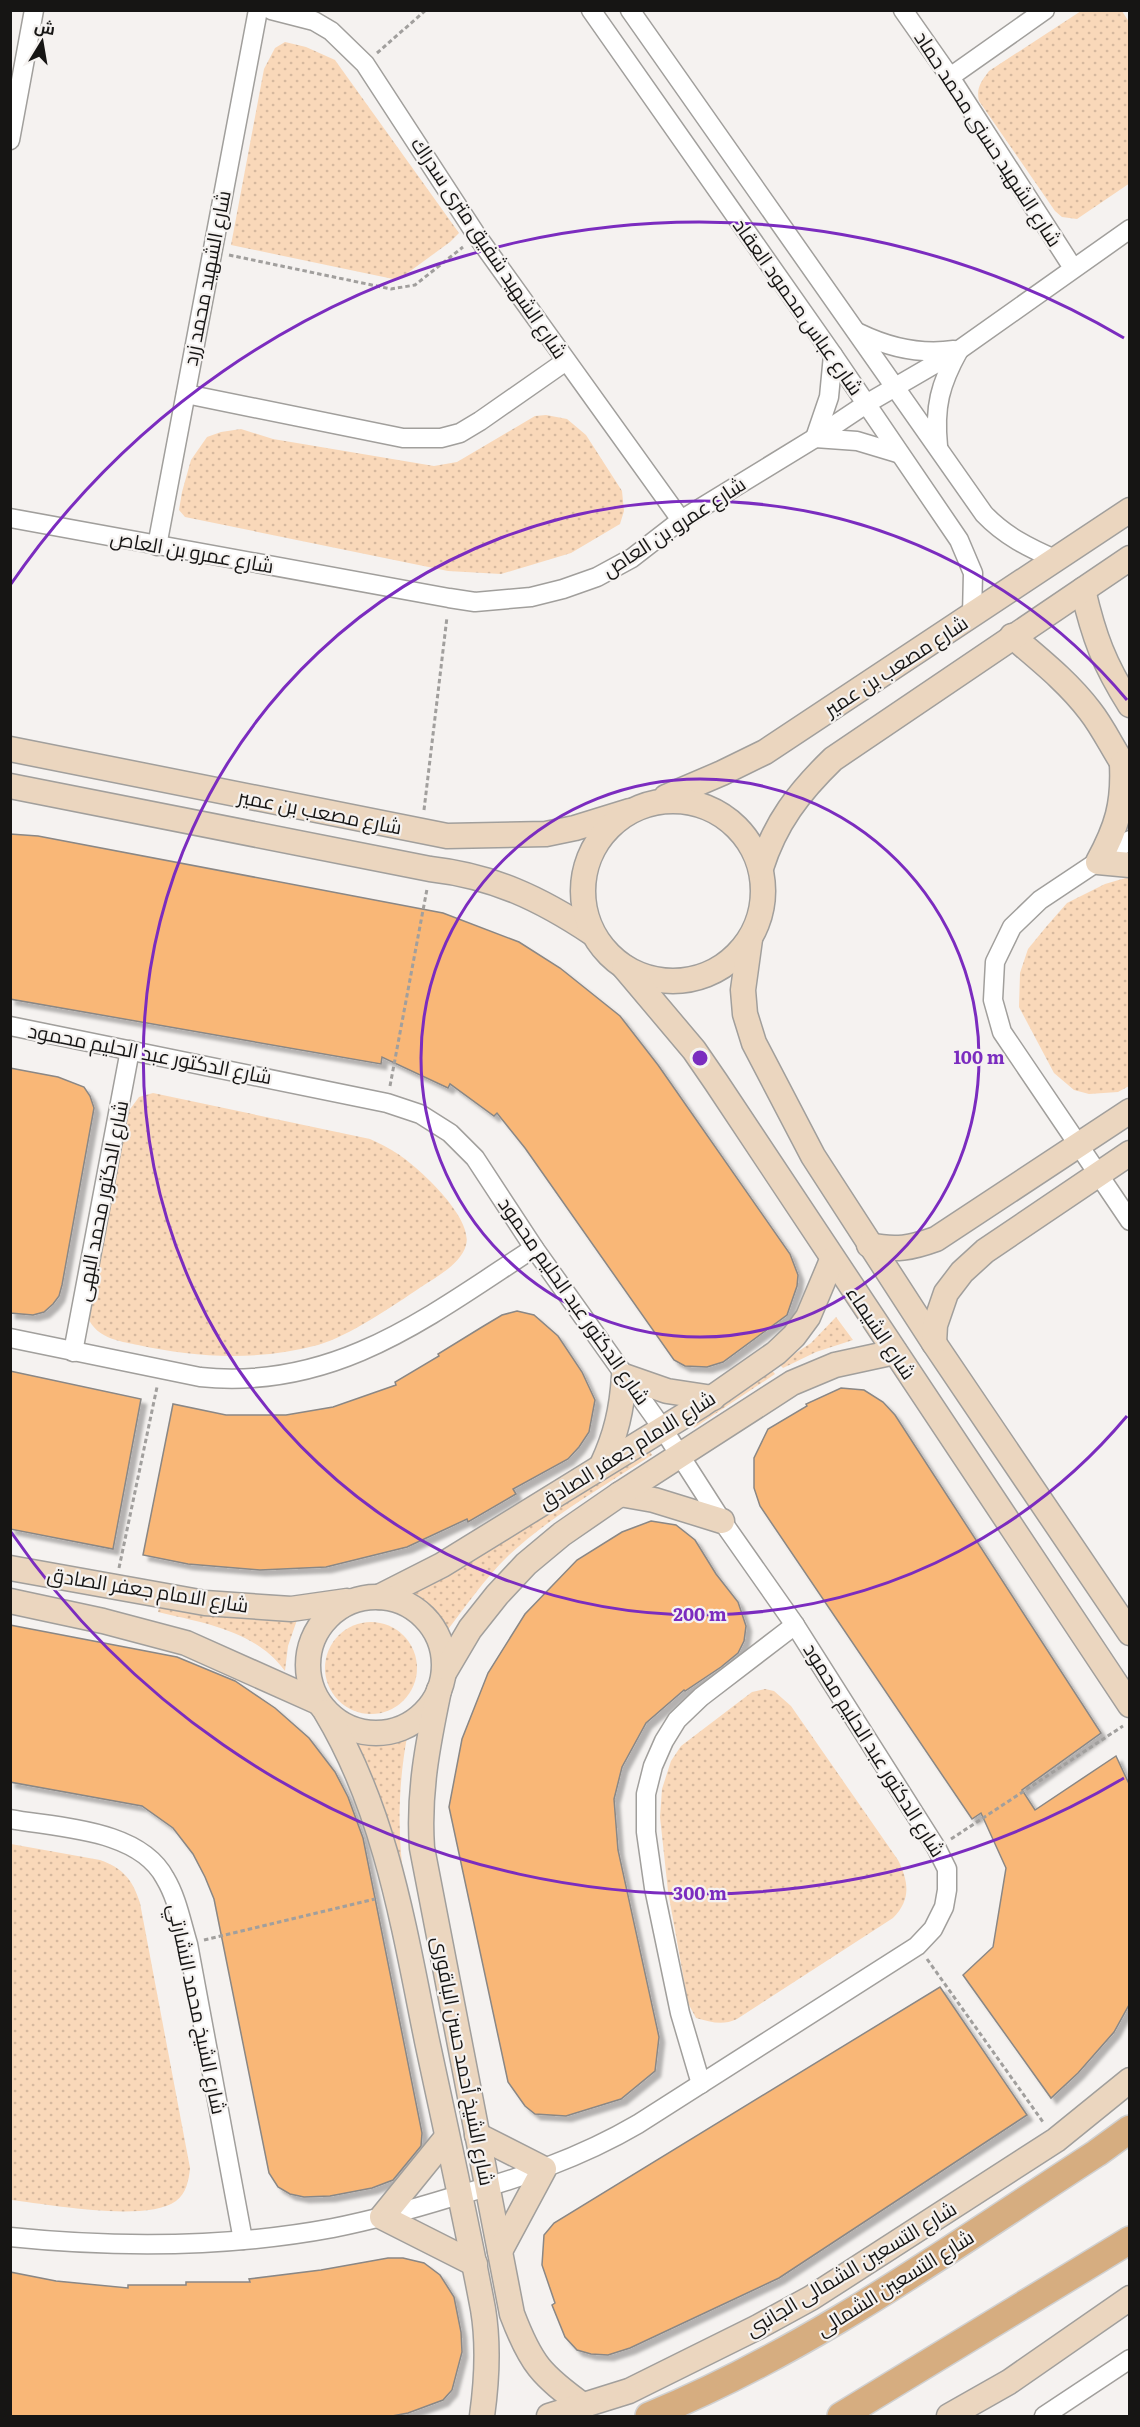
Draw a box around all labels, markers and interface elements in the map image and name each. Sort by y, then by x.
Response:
north arrow [12,12,72,72]
text: ش [33,13,57,40]
street label: شارع الشهيد حسنى محمد حماد [908,24,1071,252]
street label: شارع الشهيد شفيق مترى سدراك [404,130,576,364]
street label: شارع الشهيد محمد زرد [173,187,238,368]
street label: شارع عباس محمود العقاد [726,211,872,401]
street label: شارع عمرو بن العاص [595,468,751,584]
street label: شارع عمرو بن العاص [108,521,277,580]
street label: شارع مصعب بن عمير [816,606,973,724]
street label: شارع مصعب بن عمير [235,779,405,842]
street label: شارع الدكتور عبد الحليم محمود [26,1014,275,1091]
text: 100 m [953,1043,1005,1070]
centre of rings [690,1048,710,1068]
street label: شارع الدكتور محمد البهى [66,1097,135,1304]
street label: شارع الدكتور عبد الحليم محمود [491,1190,659,1410]
street label: شارع الشيماء [839,1279,925,1385]
street label: شارع الامام جعفر الصادق [532,1382,721,1516]
street label: شارع الامام جعفر الصادق [45,1557,251,1620]
text: 200 m [673,1600,727,1627]
street label: شارع الدكتور عبد الحليم محمود [796,1636,954,1862]
text: 300 m [673,1879,727,1906]
street label: شارع الشيخ محمد النشارتي [159,1901,236,2117]
street label: شارع الشيخ أحمد حسن الباقورى [425,1933,504,2188]
street label: شارع التسعين الشمالى الجانبى [741,2197,961,2341]
street label: شارع التسعين الشمالى [812,2225,978,2341]

